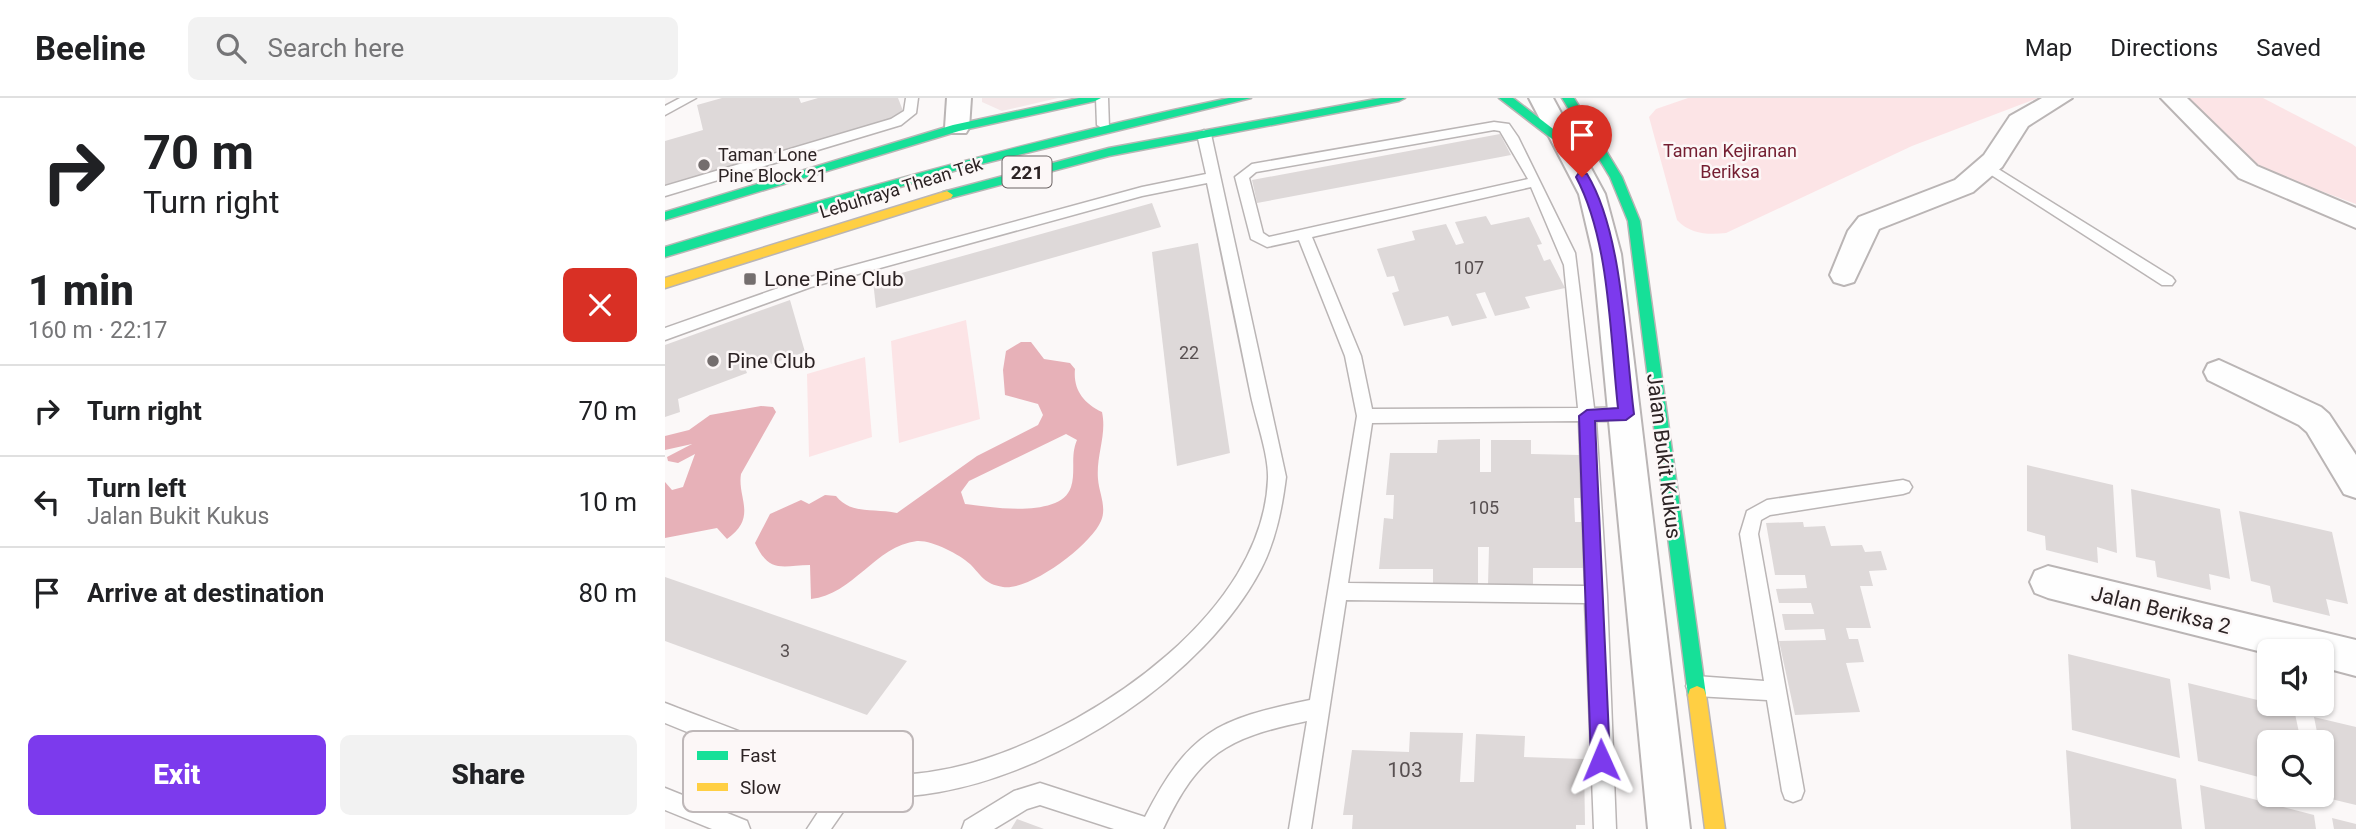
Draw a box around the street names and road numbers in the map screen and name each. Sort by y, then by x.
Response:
street label: Lebuhraya Thean Tek [817,152,986,222]
road number: 221 [1003,156,1051,188]
street label: Jalan Bukit Kukus [1642,372,1686,540]
street label: Jalan Beriksa 2 [2089,581,2233,639]

